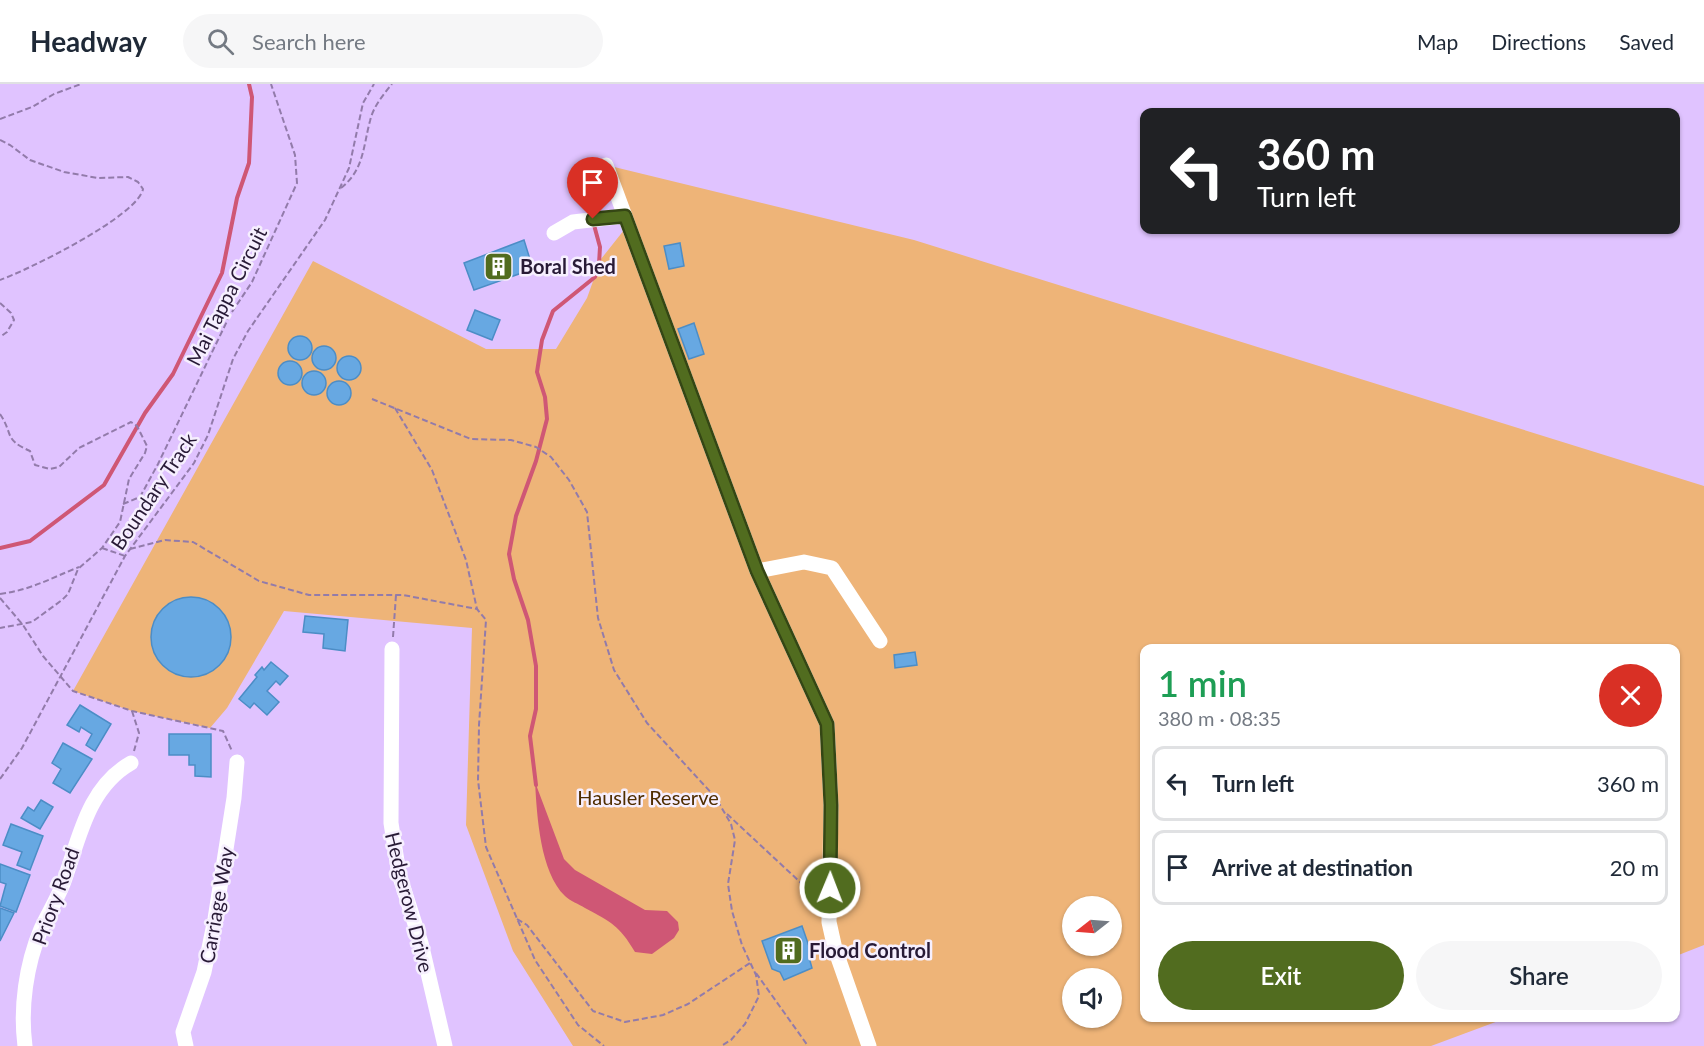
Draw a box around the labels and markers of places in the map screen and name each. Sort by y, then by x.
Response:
pin [567,157,618,219]
building icon: Boral Shed [483,250,515,282]
place label: Boral Shed [520,254,616,278]
building icon: Flood Control [772,934,804,966]
place label: Flood Control [809,938,931,962]

